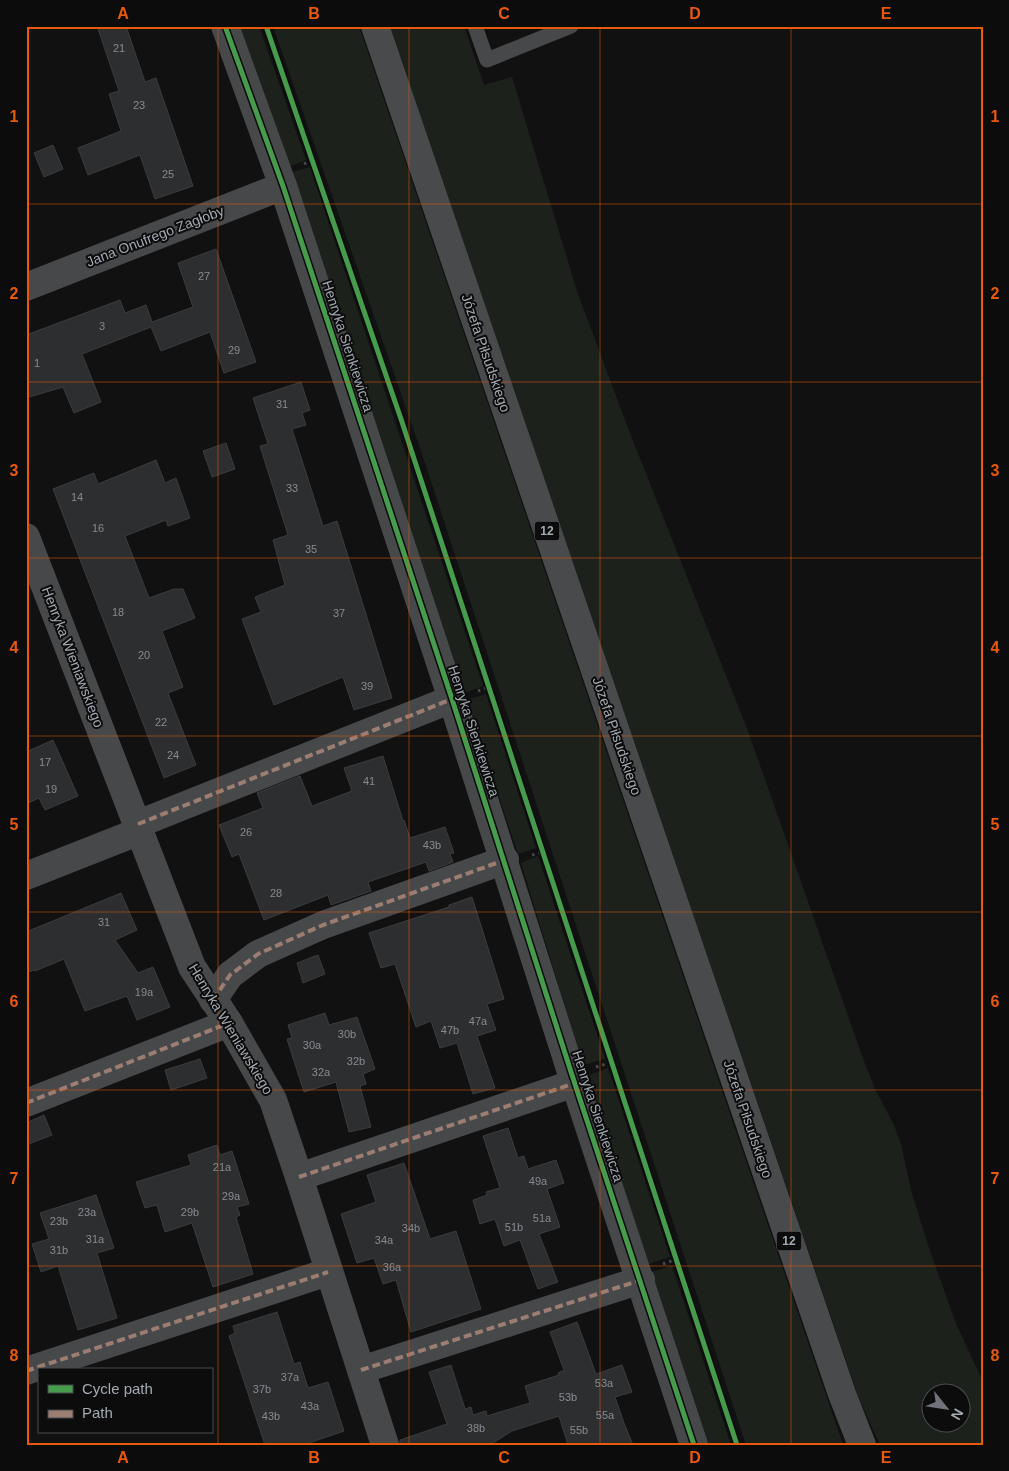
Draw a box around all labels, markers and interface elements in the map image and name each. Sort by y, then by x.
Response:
text: A [117,5,129,22]
text: B [308,5,320,22]
text: C [498,5,510,22]
text: D [689,5,701,22]
text: E [881,5,892,22]
house number: 21 [113,42,125,54]
house number: 23 [133,99,145,111]
text: 1 [10,108,19,125]
text: 1 [991,108,1000,125]
house number: 25 [162,168,174,180]
street label: Jana Onufrego Zagłoby [84,202,226,270]
house number: 27 [198,270,210,282]
street label: Henryka Sienkiewicza [319,278,377,414]
text: 2 [10,285,19,302]
text: 2 [991,285,1000,302]
street label: Józefa Piłsudskiego [458,292,514,414]
house number: 3 [99,320,105,332]
house number: 29 [228,344,240,356]
house number: 1 [34,357,40,369]
house number: 31 [276,398,288,410]
text: 3 [10,462,19,479]
text: 3 [991,462,1000,479]
house number: 33 [286,482,298,494]
house number: 14 [71,491,83,503]
house number: 16 [92,522,104,534]
road number: 12 [534,522,560,540]
house number: 35 [305,543,317,555]
street label: Henryka Wieniawskiego [39,584,107,730]
house number: 18 [112,606,124,618]
house number: 37 [333,607,345,619]
text: 4 [10,639,19,656]
text: 4 [991,639,1000,656]
house number: 20 [138,649,150,661]
street label: Henryka Sienkiewicza [445,663,503,799]
street label: Józefa Piłsudskiego [589,675,645,797]
house number: 39 [361,680,373,692]
house number: 22 [155,716,167,728]
house number: 24 [167,749,179,761]
house number: 17 [39,756,51,768]
house number: 41 [363,775,375,787]
house number: 19 [45,783,57,795]
text: 5 [10,816,19,833]
text: 5 [991,816,1000,833]
house number: 26 [240,826,252,838]
house number: 43b [423,839,441,851]
house number: 28 [270,887,282,899]
house number: 31 [98,916,110,928]
street label: Henryka Wieniawskiego [186,961,276,1097]
house number: 19a [135,986,154,998]
text: 6 [10,993,19,1010]
text: 6 [991,993,1000,1010]
house number: 47a [469,1015,488,1027]
house number: 47b [441,1024,459,1036]
house number: 30b [338,1028,356,1040]
house number: 30a [303,1039,322,1051]
street label: Henryka Sienkiewicza [569,1048,627,1184]
house number: 32b [347,1055,365,1067]
street label: Józefa Piłsudskiego [720,1058,776,1180]
house number: 32a [312,1066,331,1078]
house number: 21a [213,1161,232,1173]
text: 7 [10,1170,19,1187]
text: 7 [991,1170,1000,1187]
house number: 49a [529,1175,548,1187]
house number: 29a [222,1190,241,1202]
house number: 23a [78,1206,97,1218]
house number: 29b [181,1206,199,1218]
house number: 51a [533,1212,552,1224]
house number: 23b [50,1215,68,1227]
house number: 51b [505,1221,523,1233]
house number: 34b [402,1222,420,1234]
road number: 12 [776,1232,802,1250]
house number: 31a [86,1233,105,1245]
house number: 34a [375,1234,394,1246]
house number: 31b [50,1244,68,1256]
house number: 36a [383,1261,402,1273]
text: 8 [10,1347,19,1364]
text: 8 [991,1347,1000,1364]
legend [38,1368,212,1434]
house number: 37a [281,1371,300,1383]
house number: 53a [595,1377,614,1389]
text: Cycle path [82,1380,153,1397]
house number: 37b [253,1383,271,1395]
north arrow [922,1384,972,1434]
house number: 53b [559,1391,577,1403]
house number: 43a [301,1400,320,1412]
text: Path [82,1404,113,1421]
text: N [948,1406,967,1423]
house number: 55a [596,1409,615,1421]
house number: 43b [262,1410,280,1422]
house number: 38b [467,1422,485,1434]
house number: 55b [570,1424,588,1436]
text: A [117,1449,129,1466]
text: B [308,1449,320,1466]
text: C [498,1449,510,1466]
text: D [689,1449,701,1466]
text: E [881,1449,892,1466]

